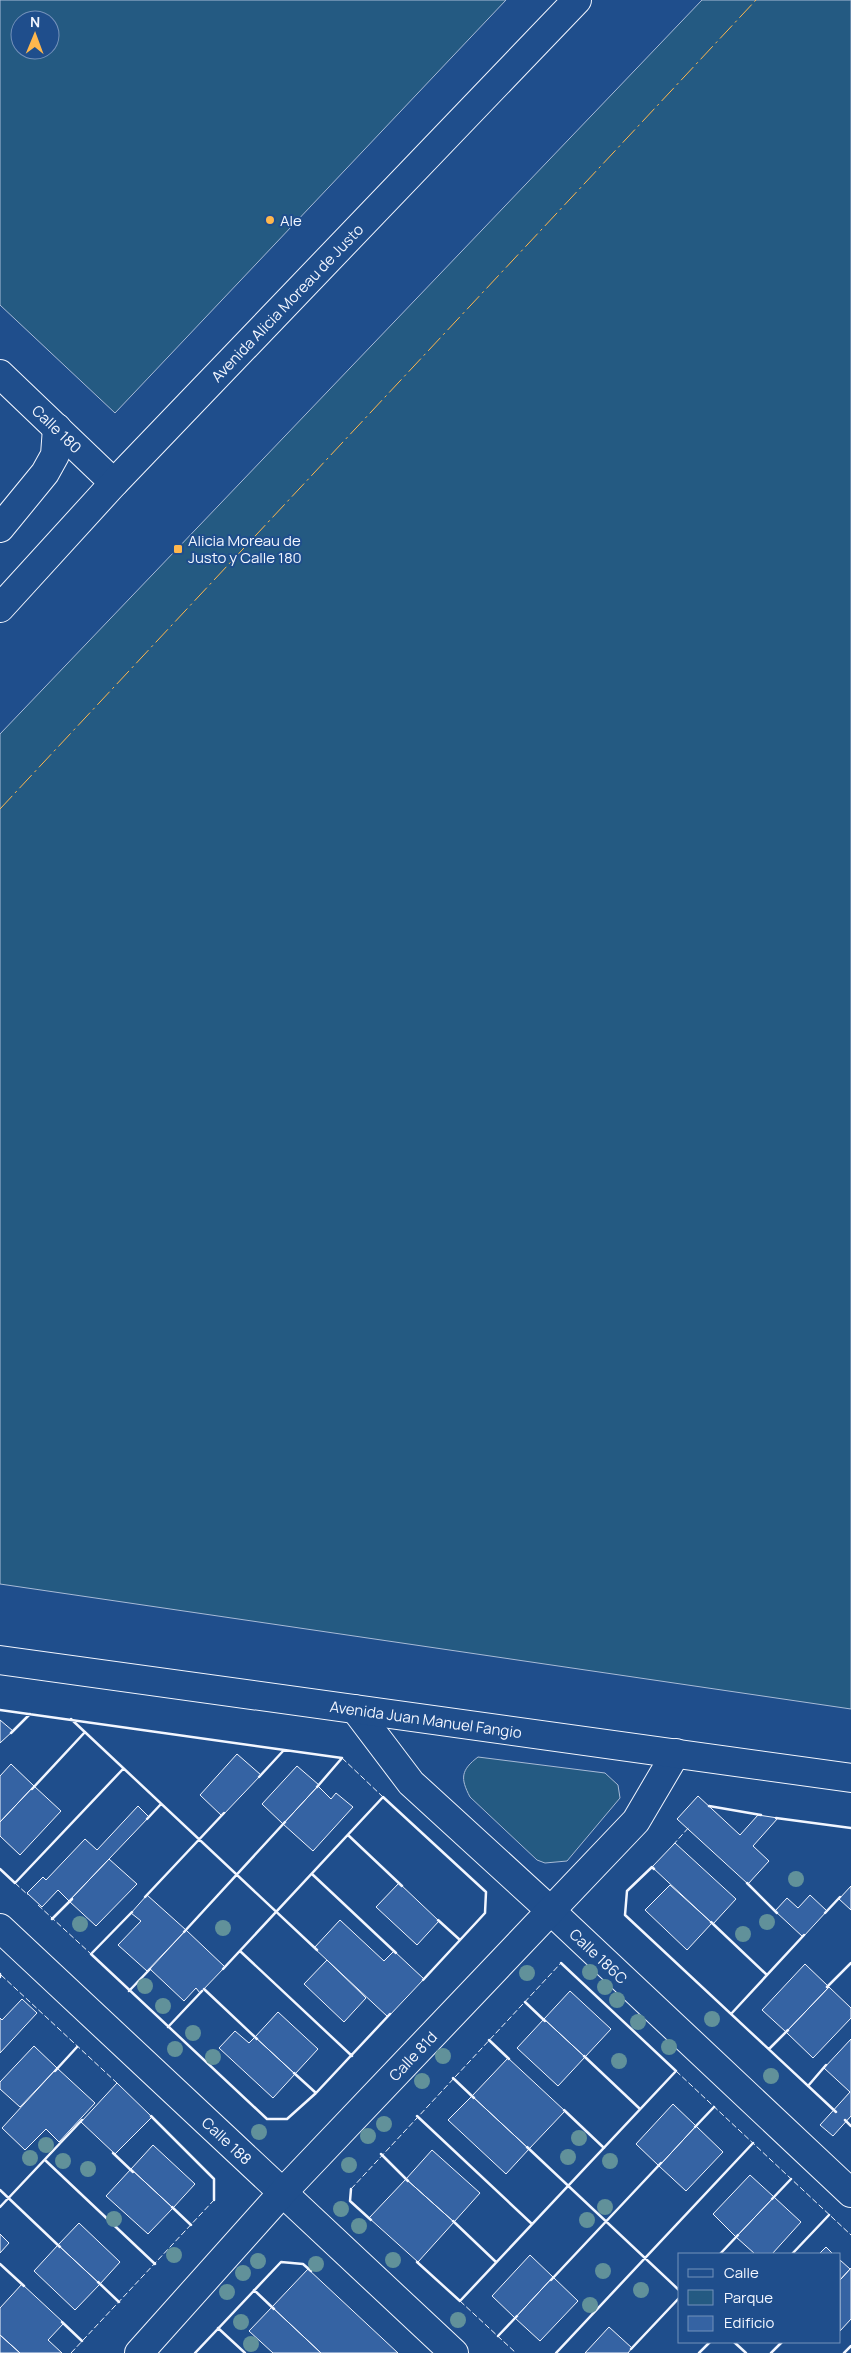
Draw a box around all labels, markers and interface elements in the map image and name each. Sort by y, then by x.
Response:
north arrow [10,10,60,60]
text: N [30,12,40,31]
place label: Ale [280,210,302,231]
marker: Ale [264,214,276,226]
street label: Avenida Alicia Moreau de Justo [206,219,368,386]
street label: Calle 180 [28,400,87,457]
place label: Alicia Moreau de Justo y Calle 180 [188,530,302,568]
marker: Alicia Moreau de Justo y Calle 180 [172,543,184,555]
street label: Avenida Juan Manuel Fangio [329,1695,523,1743]
street label: Calle 186C [565,1923,633,1989]
street label: Calle 81d [384,2026,441,2085]
street label: Calle 188 [198,2112,257,2169]
legend [678,2253,841,2343]
text: Calle [724,2262,759,2283]
text: Parque [724,2287,773,2308]
text: Edificio [724,2312,775,2333]

